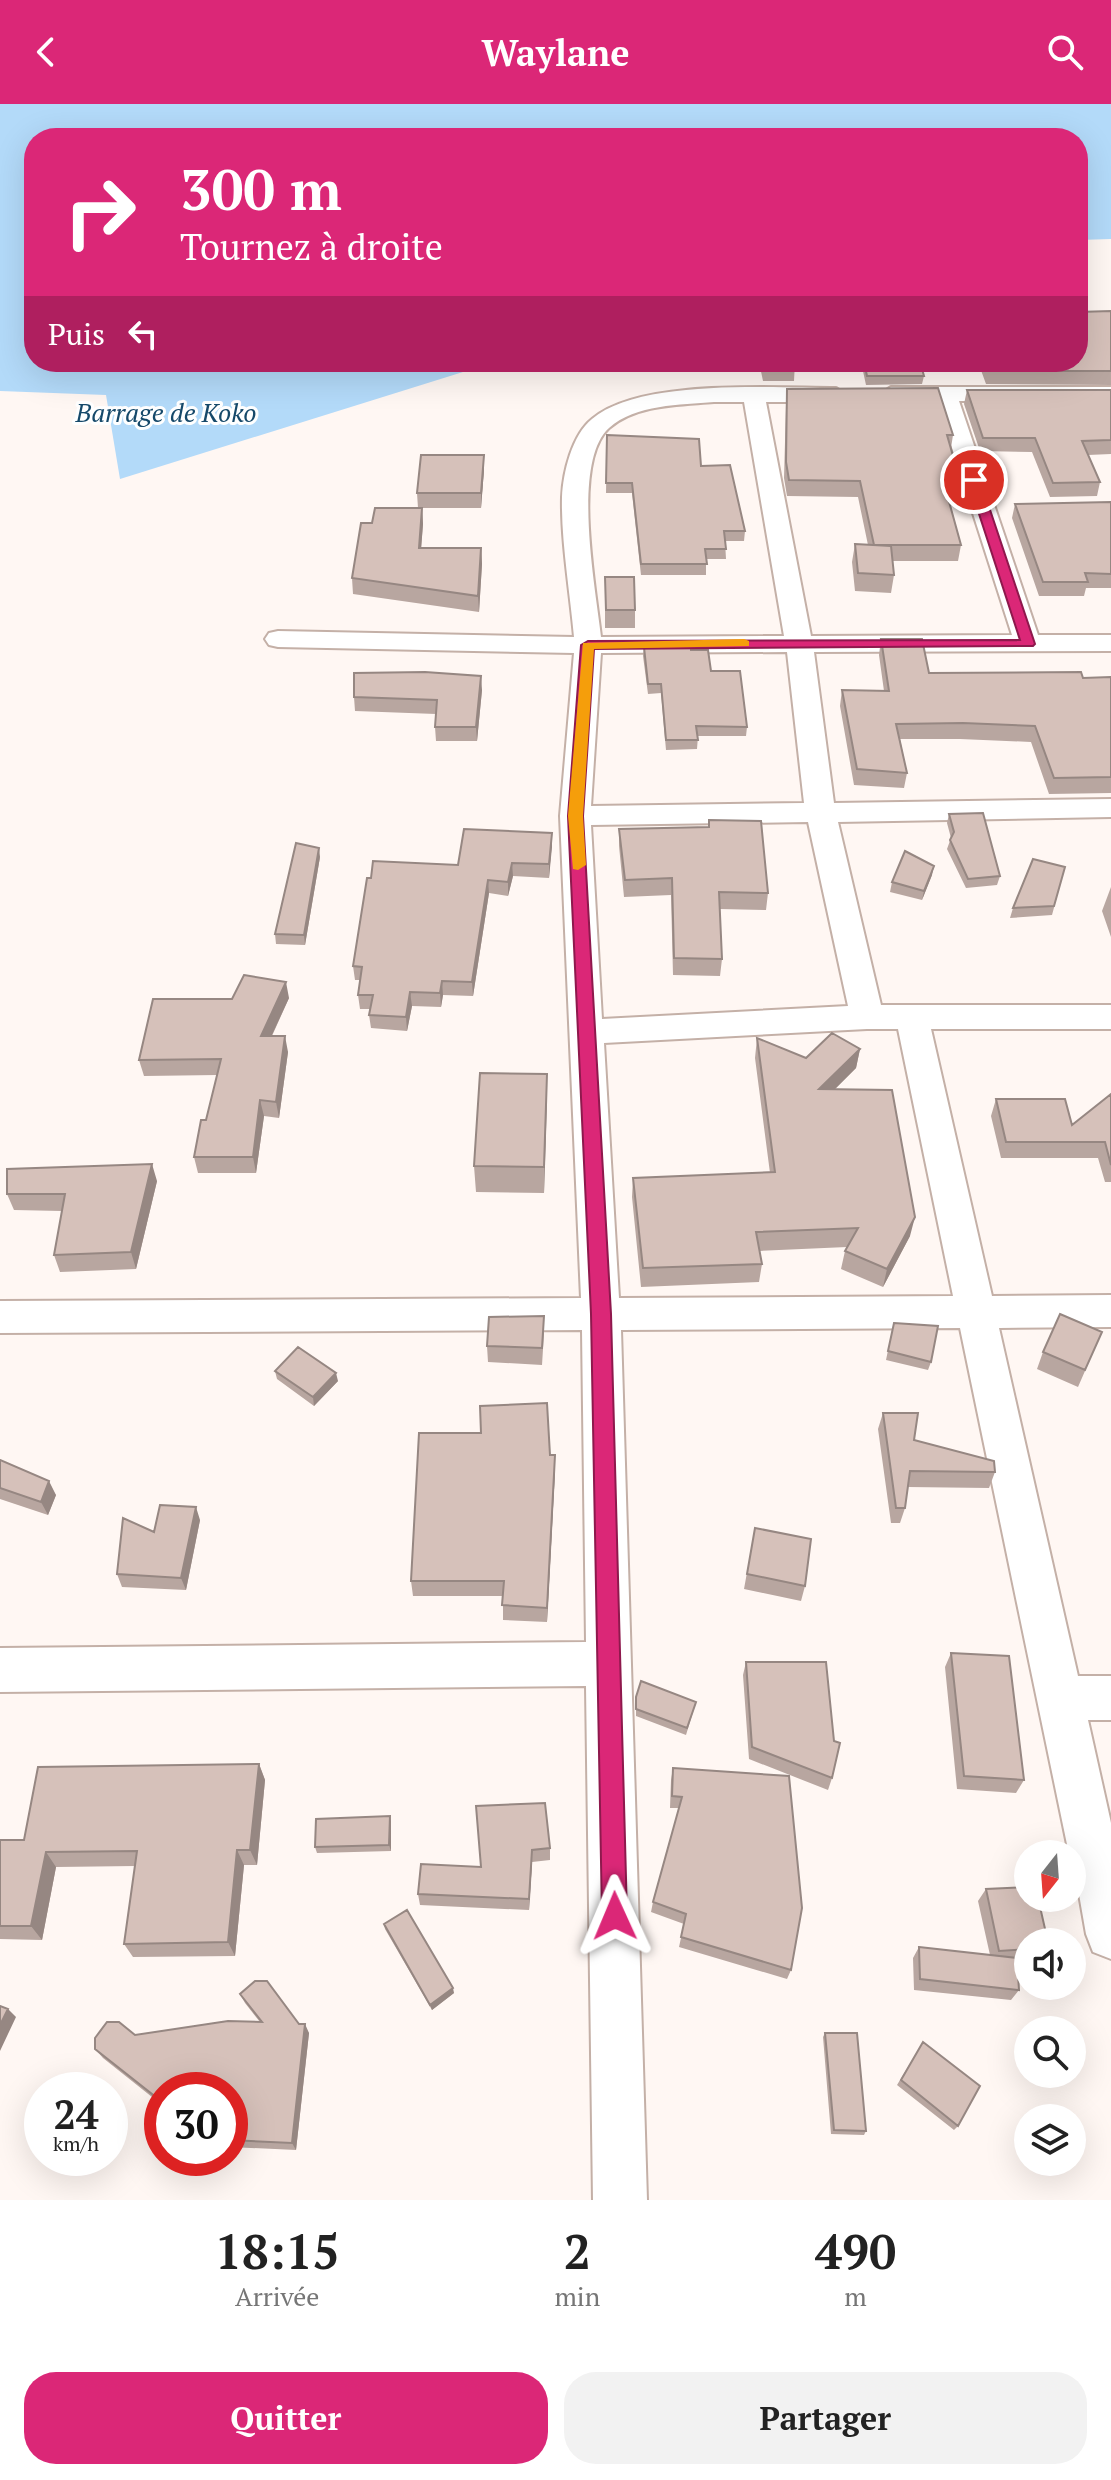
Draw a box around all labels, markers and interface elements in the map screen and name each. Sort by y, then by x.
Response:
text: Waylane [481,29,630,76]
icon: back [24,30,68,74]
icon: search [1043,30,1087,74]
text: 300 m [180,152,342,226]
icon: right [48,160,152,264]
text: Tournez à droite [180,223,443,270]
icon: left [121,312,165,356]
text: Puis [48,314,105,354]
water label: Barrage de Koko [74,395,257,429]
pin [940,446,1008,514]
icon: arrive [952,458,996,502]
north arrow [1014,1840,1086,1912]
map controls [1014,1840,1086,2176]
position arrow [573,1874,657,1958]
button: sound [1014,1928,1086,2000]
button: search [1014,2016,1086,2088]
speed limit sign: 30 [144,2072,248,2176]
text: 24 [53,2087,99,2140]
button: layers [1014,2104,1086,2176]
text: km/h [53,2130,99,2157]
text: 18:15 [215,2219,340,2283]
text: 2 [564,2219,591,2283]
text: 490 [815,2219,896,2283]
text: Arrivée [235,2279,319,2313]
text: min [554,2279,600,2313]
text: m [844,2279,867,2313]
button: Quitter [24,2372,548,2464]
button: Partager [564,2372,1087,2464]

